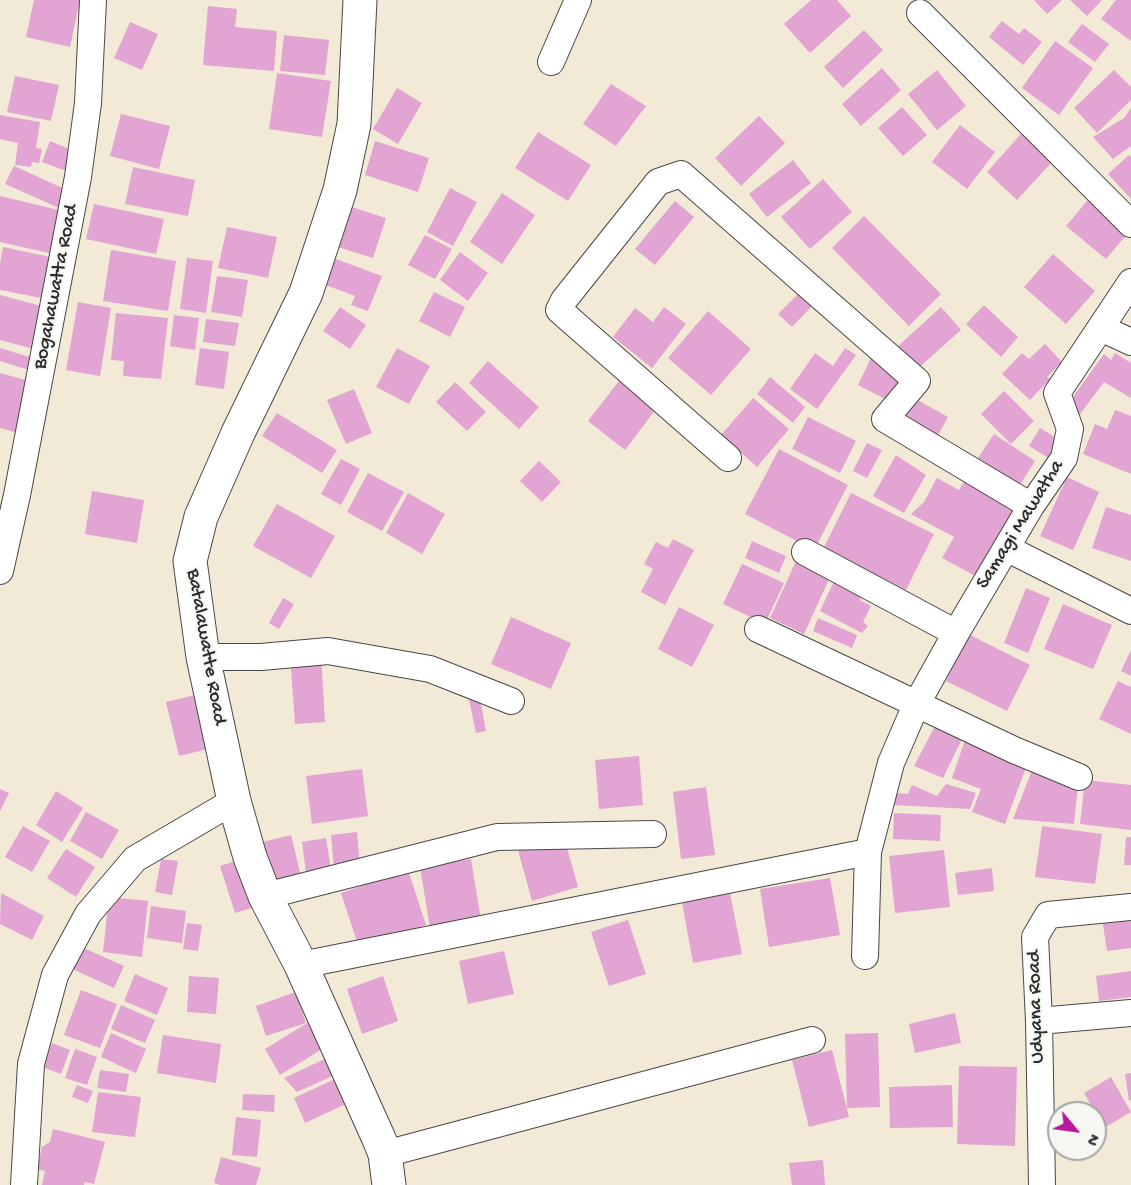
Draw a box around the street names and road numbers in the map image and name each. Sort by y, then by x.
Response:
street label: Bogahawatta Road [29,203,85,371]
street label: Samagi Mawatha [972,456,1070,594]
street label: Batalawatte Road [179,567,231,727]
street label: Udyana Road [1023,950,1051,1064]

